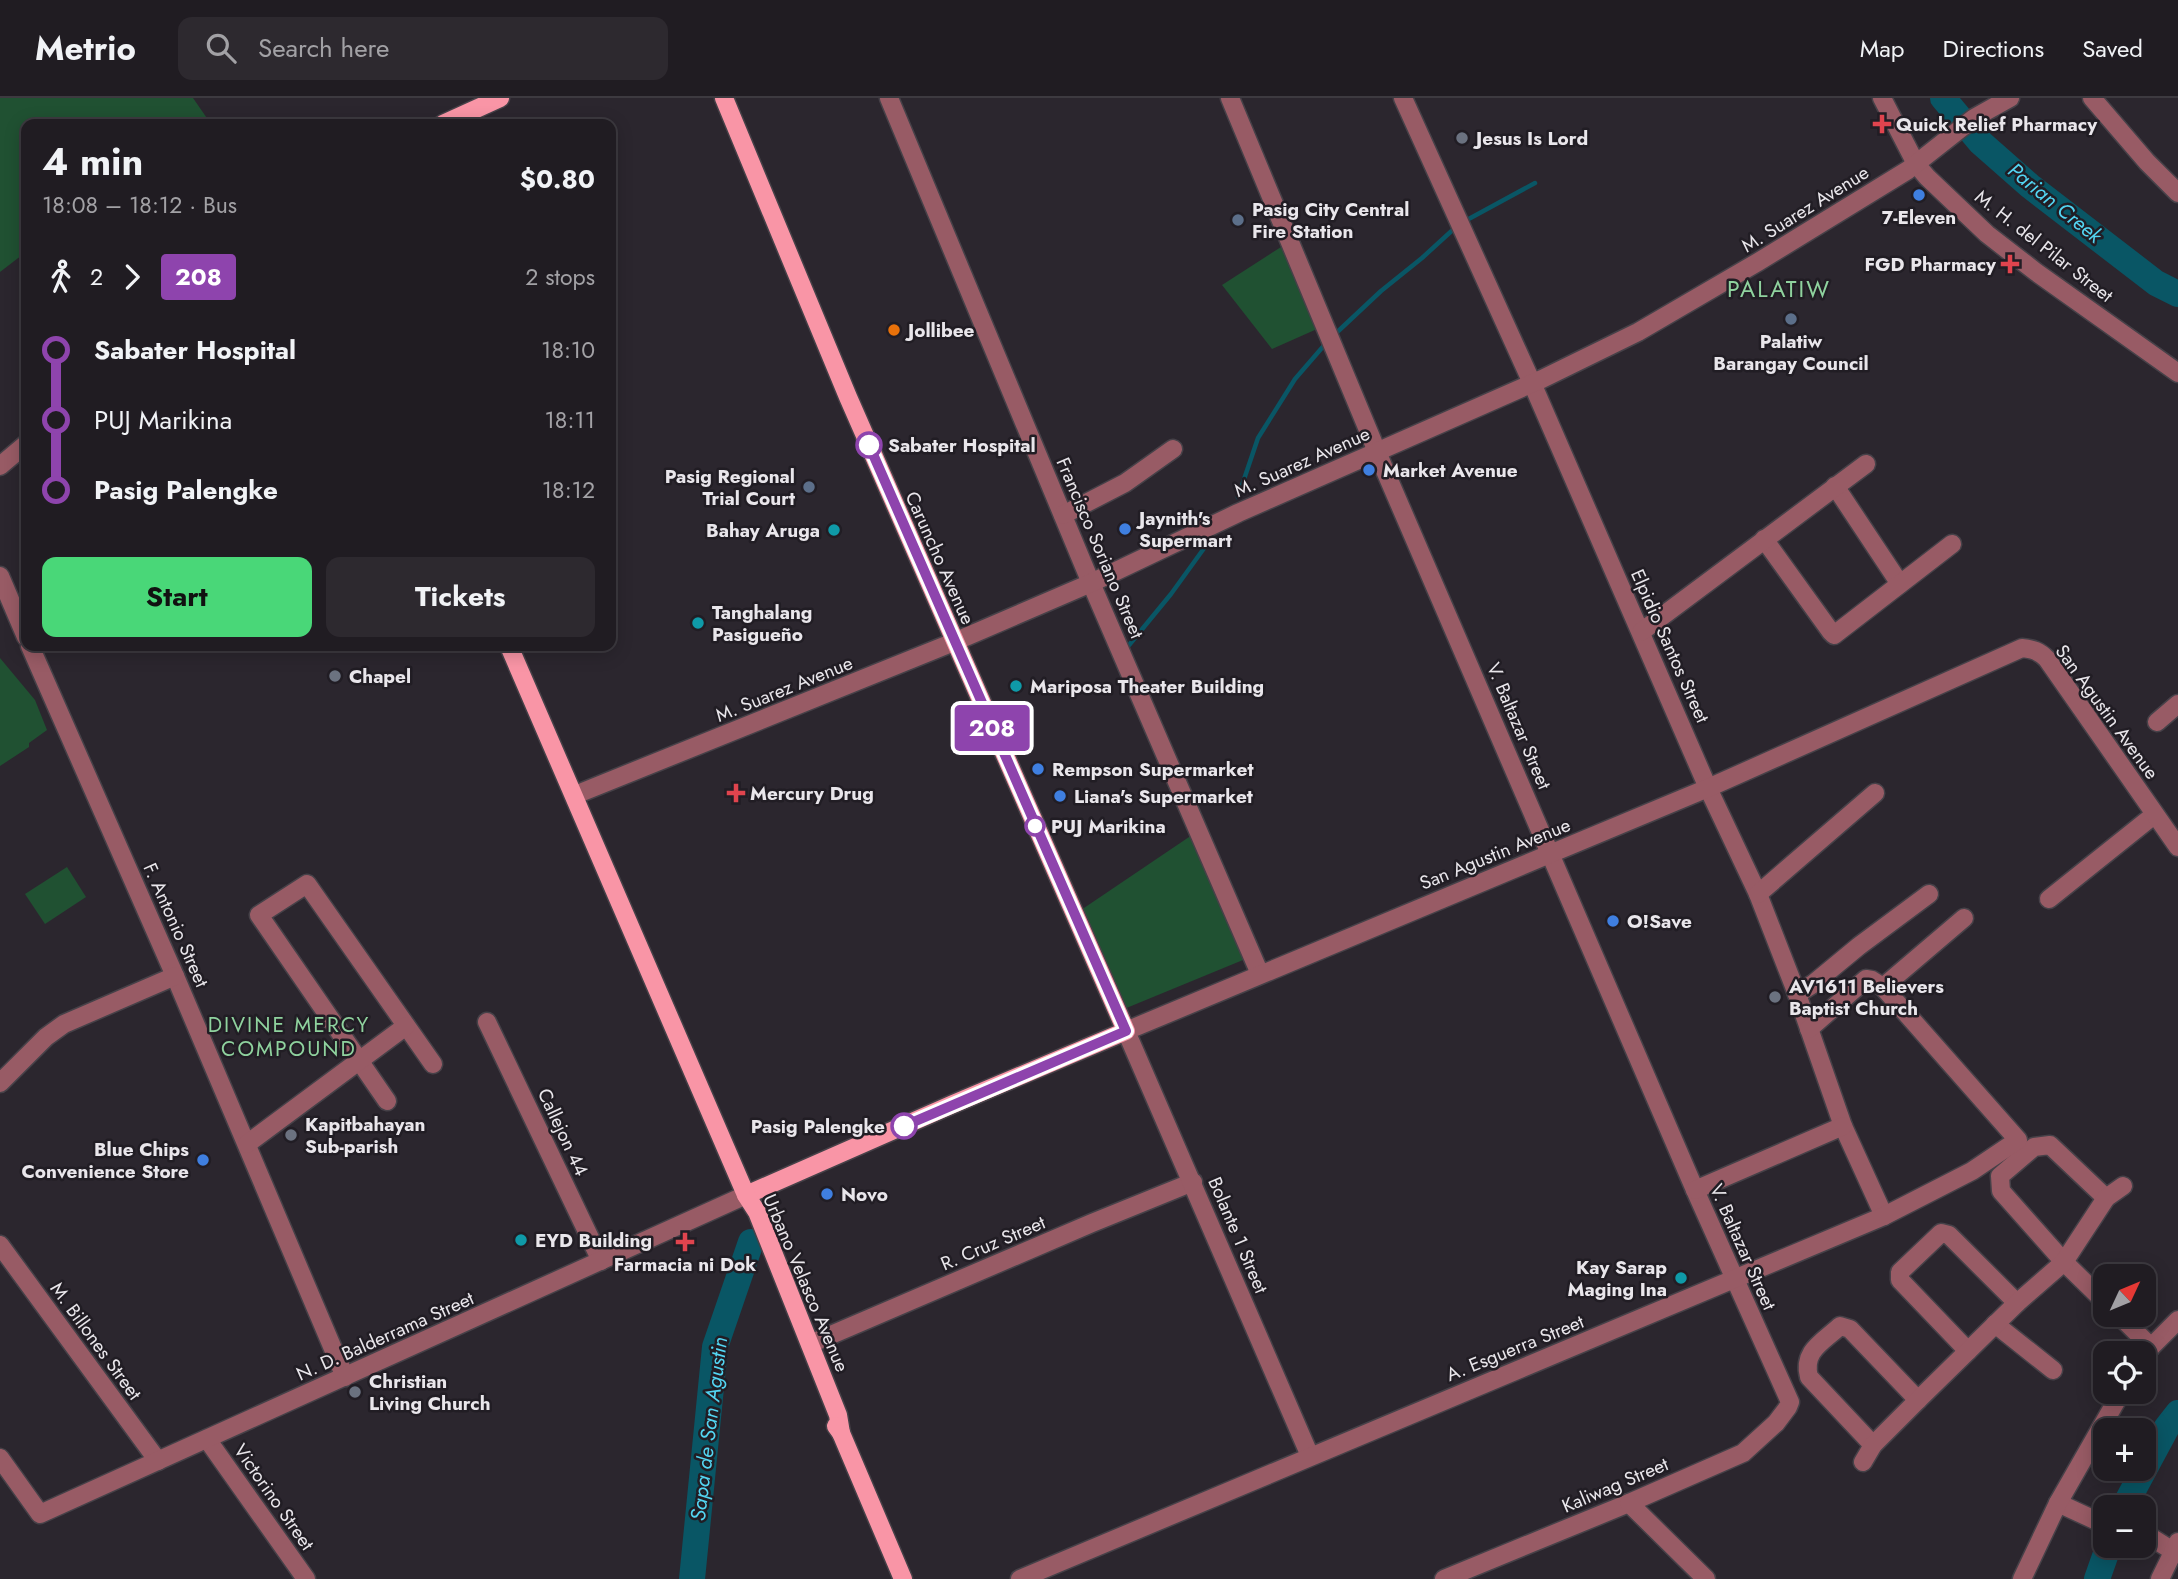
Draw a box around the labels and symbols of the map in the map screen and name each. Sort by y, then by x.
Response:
place label: Quick Relief Pharmacy [1896,111,2098,138]
marker: Quick Relief Pharmacy [1874,116,1890,132]
place label: Jesus Is Lord [1472,125,1588,152]
marker: Jesus Is Lord [1454,130,1470,146]
water label: Parian Creek [2001,156,2109,251]
street label: M. Suarez Avenue [1736,159,1874,259]
street label: M. H. del Pilar Street [1969,183,2119,309]
marker: 7-Eleven [1911,187,1927,203]
place label: Pasig City Central Fire Station [1252,196,1409,245]
place label: 7-Eleven [1882,204,1956,231]
marker: Pasig City Central Fire Station [1230,212,1246,228]
place label: FGD Pharmacy [1865,251,1997,278]
marker: FGD Pharmacy [2002,256,2018,272]
district label: PALATIW [1727,272,1831,306]
marker: Palatiw Barangay Council [1783,311,1799,327]
place label: Jollibee [904,317,975,344]
marker: Jollibee [886,322,902,338]
place label: Palatiw Barangay Council [1713,328,1869,377]
street label: M. Suarez Avenue [1230,420,1374,504]
marker: Sabater Hospital [856,432,882,458]
place label: Sabater Hospital [888,432,1036,459]
street label: Francisco Soriano Street [1050,453,1151,643]
place label: Market Avenue [1383,457,1518,484]
marker: Market Avenue [1361,462,1377,478]
place label: Pasig Regional Trial Court [665,463,795,512]
marker: Pasig Regional Trial Court [801,479,817,495]
street label: Caruncho Avenue [899,487,981,629]
place label: Jaynith's Supermart [1135,505,1232,554]
place label: Bahay Aruga [706,517,820,544]
marker: Jaynith's Supermart [1117,521,1133,537]
marker: Bahay Aruga [826,522,842,538]
street label: Elpidio Santos Street [1624,565,1716,728]
place label: Tanghalang Pasigueño [712,599,812,648]
marker: Tanghalang Pasigueño [690,615,706,631]
street label: San Agustin Avenue [2049,639,2165,785]
street label: M. Suarez Avenue [711,649,857,729]
street label: V. Baltazar Street [1480,658,1558,794]
place label: Chapel [349,663,411,690]
marker: Chapel [327,668,343,684]
place label: Mariposa Theater Building [1030,673,1264,700]
marker: Mariposa Theater Building [1008,678,1024,694]
line badge: 208 [952,705,1032,751]
place label: Rempson Supermarket [1052,756,1253,783]
marker: Rempson Supermarket [1030,761,1046,777]
place label: Mercury Drug [750,780,874,807]
place label: Liana's Supermarket [1074,783,1253,810]
marker: Mercury Drug [728,785,744,801]
marker: Liana's Supermarket [1052,788,1068,804]
street label: San Agustin Avenue [1415,811,1575,897]
place label: PUJ Marikina [1051,813,1166,840]
marker: PUJ Marikina [1025,816,1045,836]
street label: F. Antonio Street [137,859,216,992]
place label: O!Save [1627,908,1692,935]
marker: O!Save [1605,913,1621,929]
place label: AV1611 Believers Baptist Church [1788,973,1944,1022]
marker: AV1611 Believers Baptist Church [1767,989,1783,1005]
district label: DIVINE MERCY COMPOUND [208,1010,370,1064]
street label: Callejon 44 [531,1084,595,1180]
place label: Kapitbahayan Sub-parish [305,1111,426,1160]
place label: Pasig Palengke [751,1113,885,1140]
marker: Pasig Palengke [891,1113,917,1139]
marker: Kapitbahayan Sub-parish [283,1127,299,1143]
place label: Blue Chips Convenience Store [22,1136,189,1185]
marker: Blue Chips Convenience Store [195,1152,211,1168]
street label: Bolante 1 Street [1201,1173,1275,1298]
street label: V. Baltazar Street [1703,1180,1783,1315]
place label: Novo [841,1181,888,1208]
marker: Novo [819,1186,835,1202]
street label: Urbano Velasco Avenue [756,1190,856,1376]
street label: R. Cruz Street [936,1209,1050,1277]
place label: EYD Building [535,1227,652,1254]
marker: EYD Building [513,1232,529,1248]
marker: Farmacia ni Dok [677,1234,693,1250]
place label: Farmacia ni Dok [614,1251,756,1278]
place label: Kay Sarap Maging Ina [1568,1254,1667,1303]
north arrow [2093,1264,2156,1326]
marker: Kay Sarap Maging Ina [1673,1270,1689,1286]
street label: M. Billones Street [44,1276,148,1406]
street label: N. D. Balderrama Street [292,1284,478,1387]
street label: A. Esguerra Street [1442,1308,1588,1388]
water label: Sapa de San Agustin [683,1335,735,1523]
place label: Christian Living Church [369,1368,491,1417]
marker: Christian Living Church [347,1384,363,1400]
street label: Victorino Street [227,1438,321,1556]
street label: Kaliwag Street [1558,1450,1673,1520]

